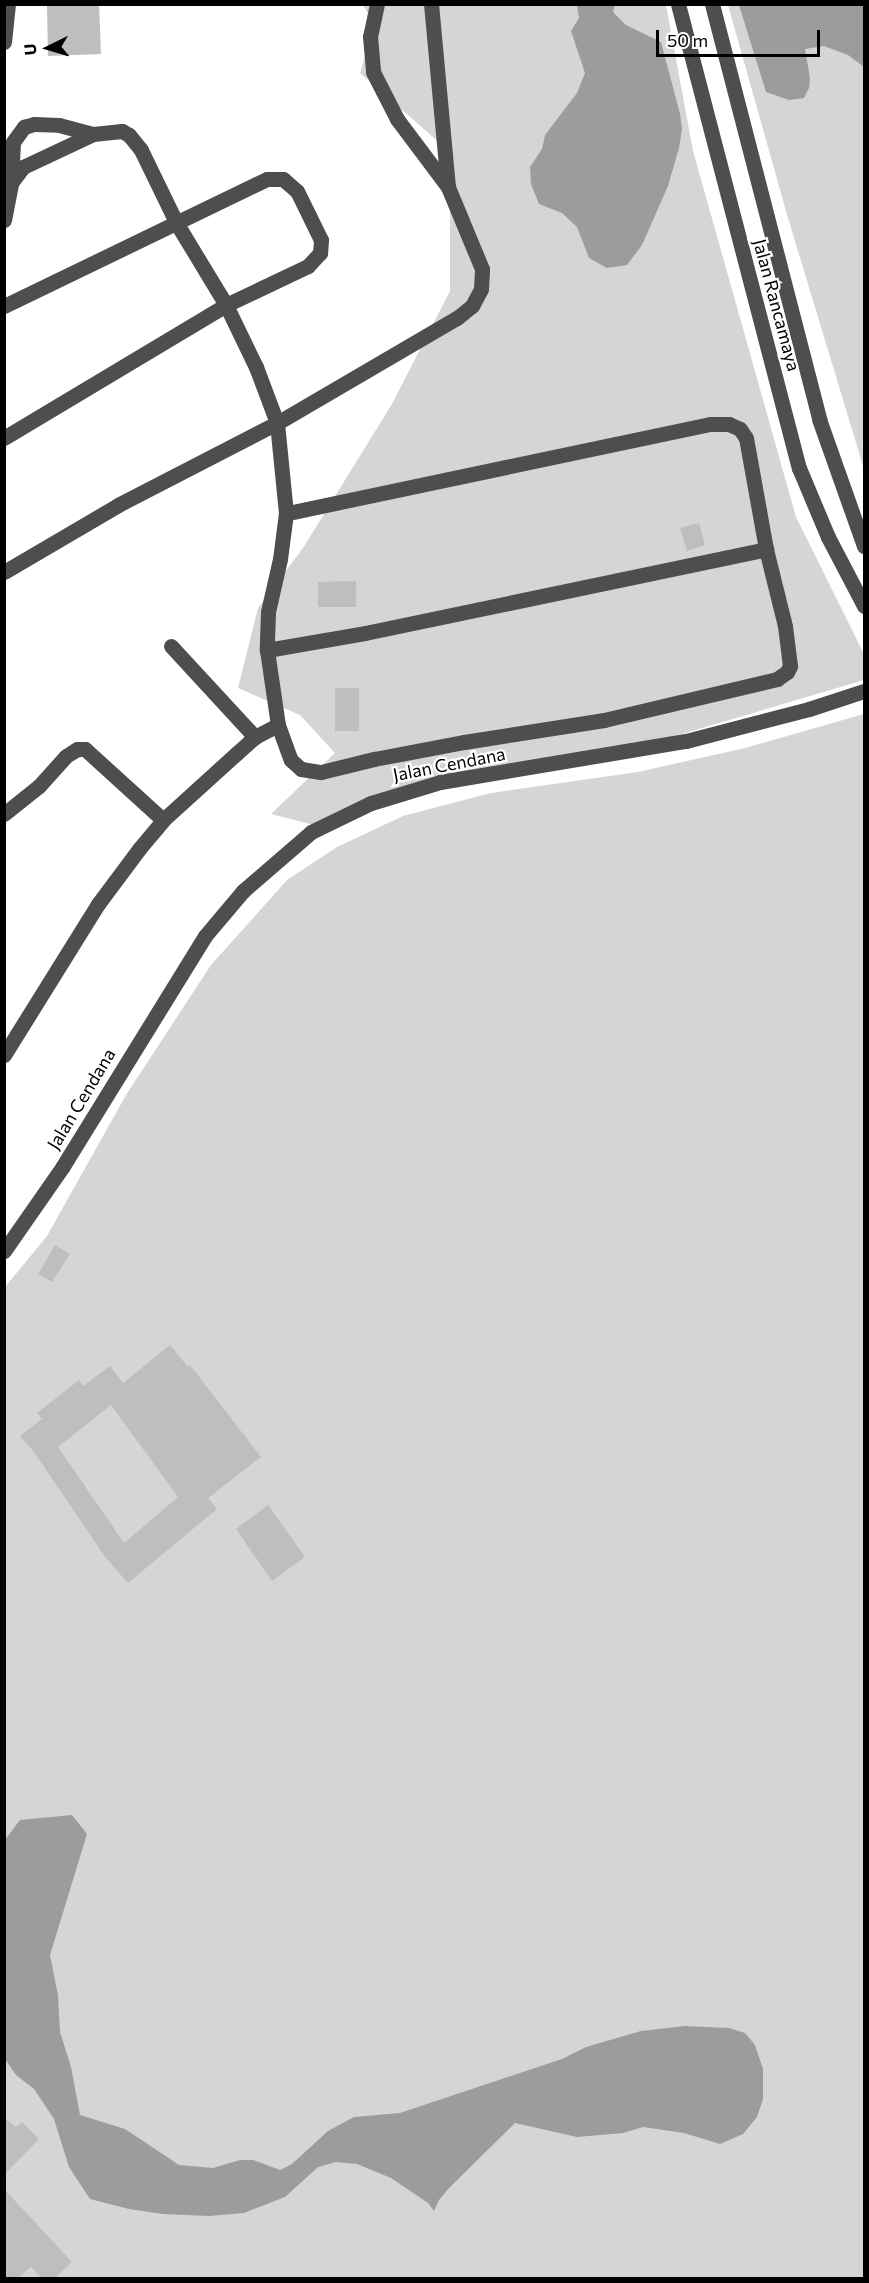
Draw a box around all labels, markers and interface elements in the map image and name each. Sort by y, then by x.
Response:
north arrow [18,18,78,78]
scale bar [659,18,822,56]
text: 50 m [667,29,708,51]
text: U [20,43,40,56]
street label: Jalan Rancamaya [749,237,805,373]
street label: Jalan Cendana [391,743,507,785]
street label: Jalan Cendana [42,1045,120,1153]

